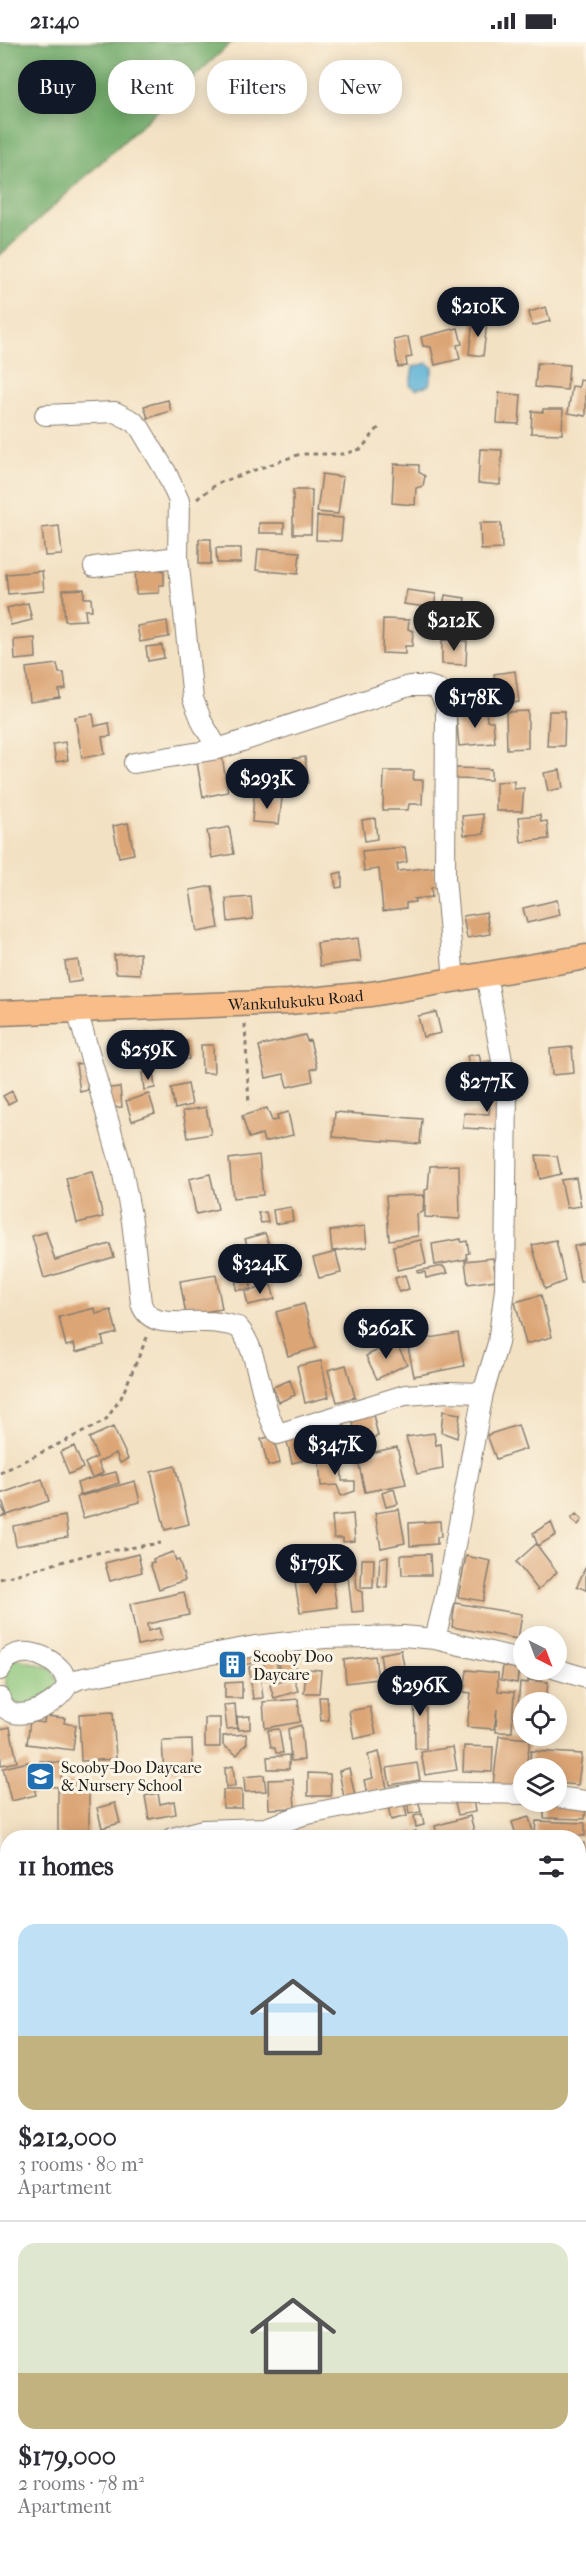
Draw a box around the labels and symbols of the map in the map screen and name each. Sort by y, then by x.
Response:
pin: $210K [436,287,520,338]
pin: $212K [412,601,496,652]
pin: $178K [433,678,517,729]
pin: $293K [225,759,309,810]
street label: Wankulukuku Road [227,986,365,1014]
pin: $259K [106,1030,190,1081]
pin: $277K [445,1062,529,1113]
pin: $324K [218,1244,302,1295]
pin: $262K [344,1309,428,1360]
pin: $347K [293,1425,377,1476]
pin: $179K [274,1544,358,1595]
north arrow [513,1626,567,1680]
place label: Scooby Doo Daycare [253,1647,333,1684]
building icon: Scooby Doo Daycare [216,1649,248,1681]
pin: $296K [378,1666,462,1717]
place label: Scooby-Doo Daycare & Nursery School [61,1758,202,1795]
school or university icon: Scooby-Doo Daycare & Nursery School [24,1760,56,1792]

